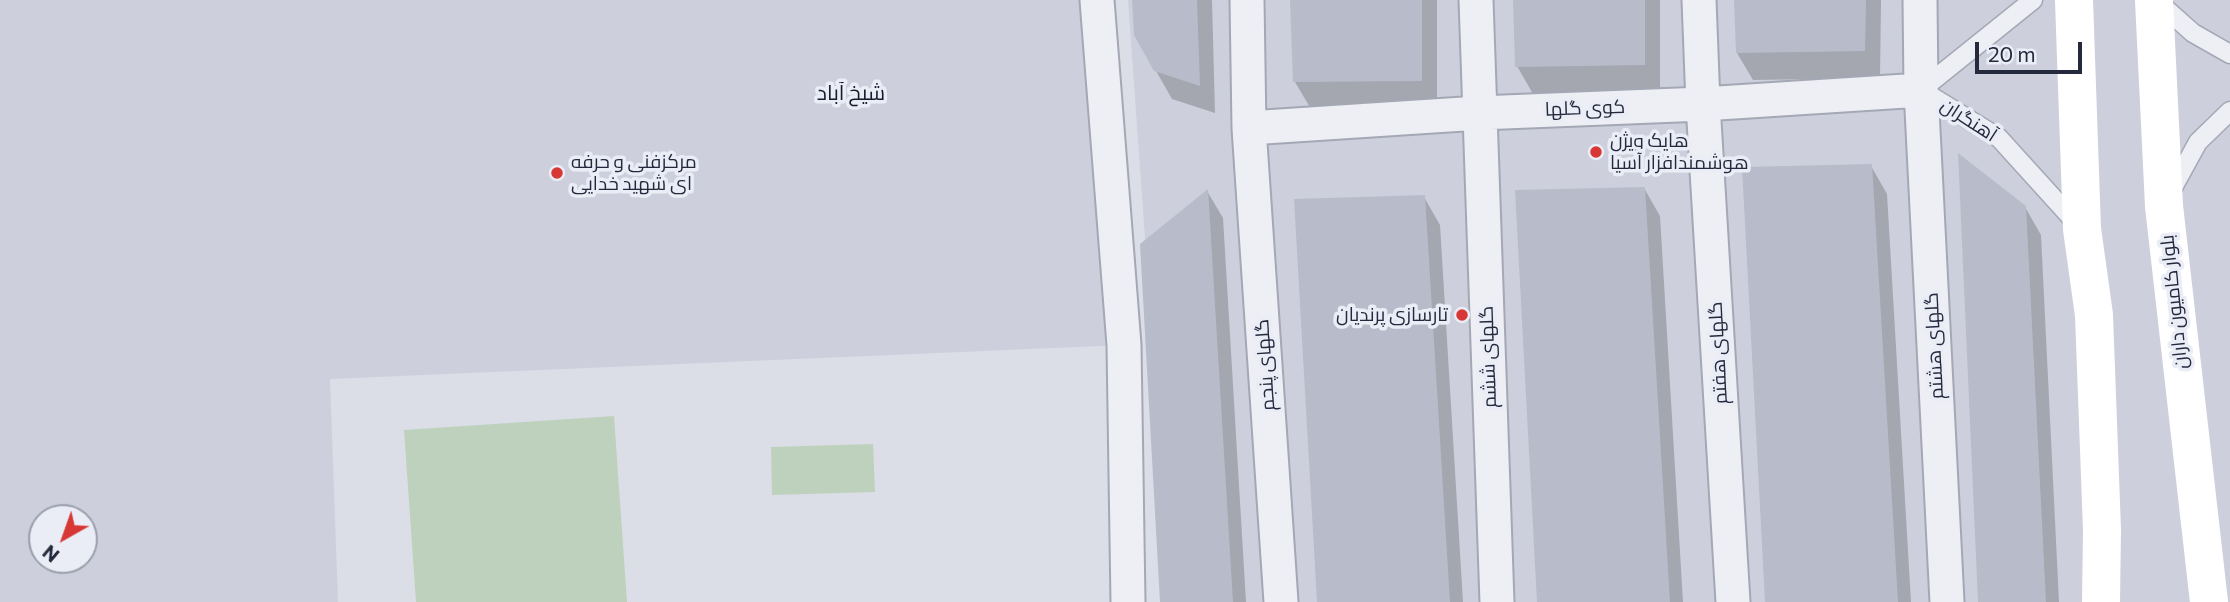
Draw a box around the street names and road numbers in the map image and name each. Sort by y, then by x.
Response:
street label: آهنگران [1936,93,2002,147]
street label: کوی گلها [1544,95,1626,121]
street label: بلوار کامیون داران [2156,234,2192,370]
street label: گلهای هشتم [1920,292,1948,400]
street label: گلهای هفتم [1704,301,1732,405]
street label: گلهای ششم [1475,306,1501,408]
street label: گلهای پنجم [1250,318,1280,412]

